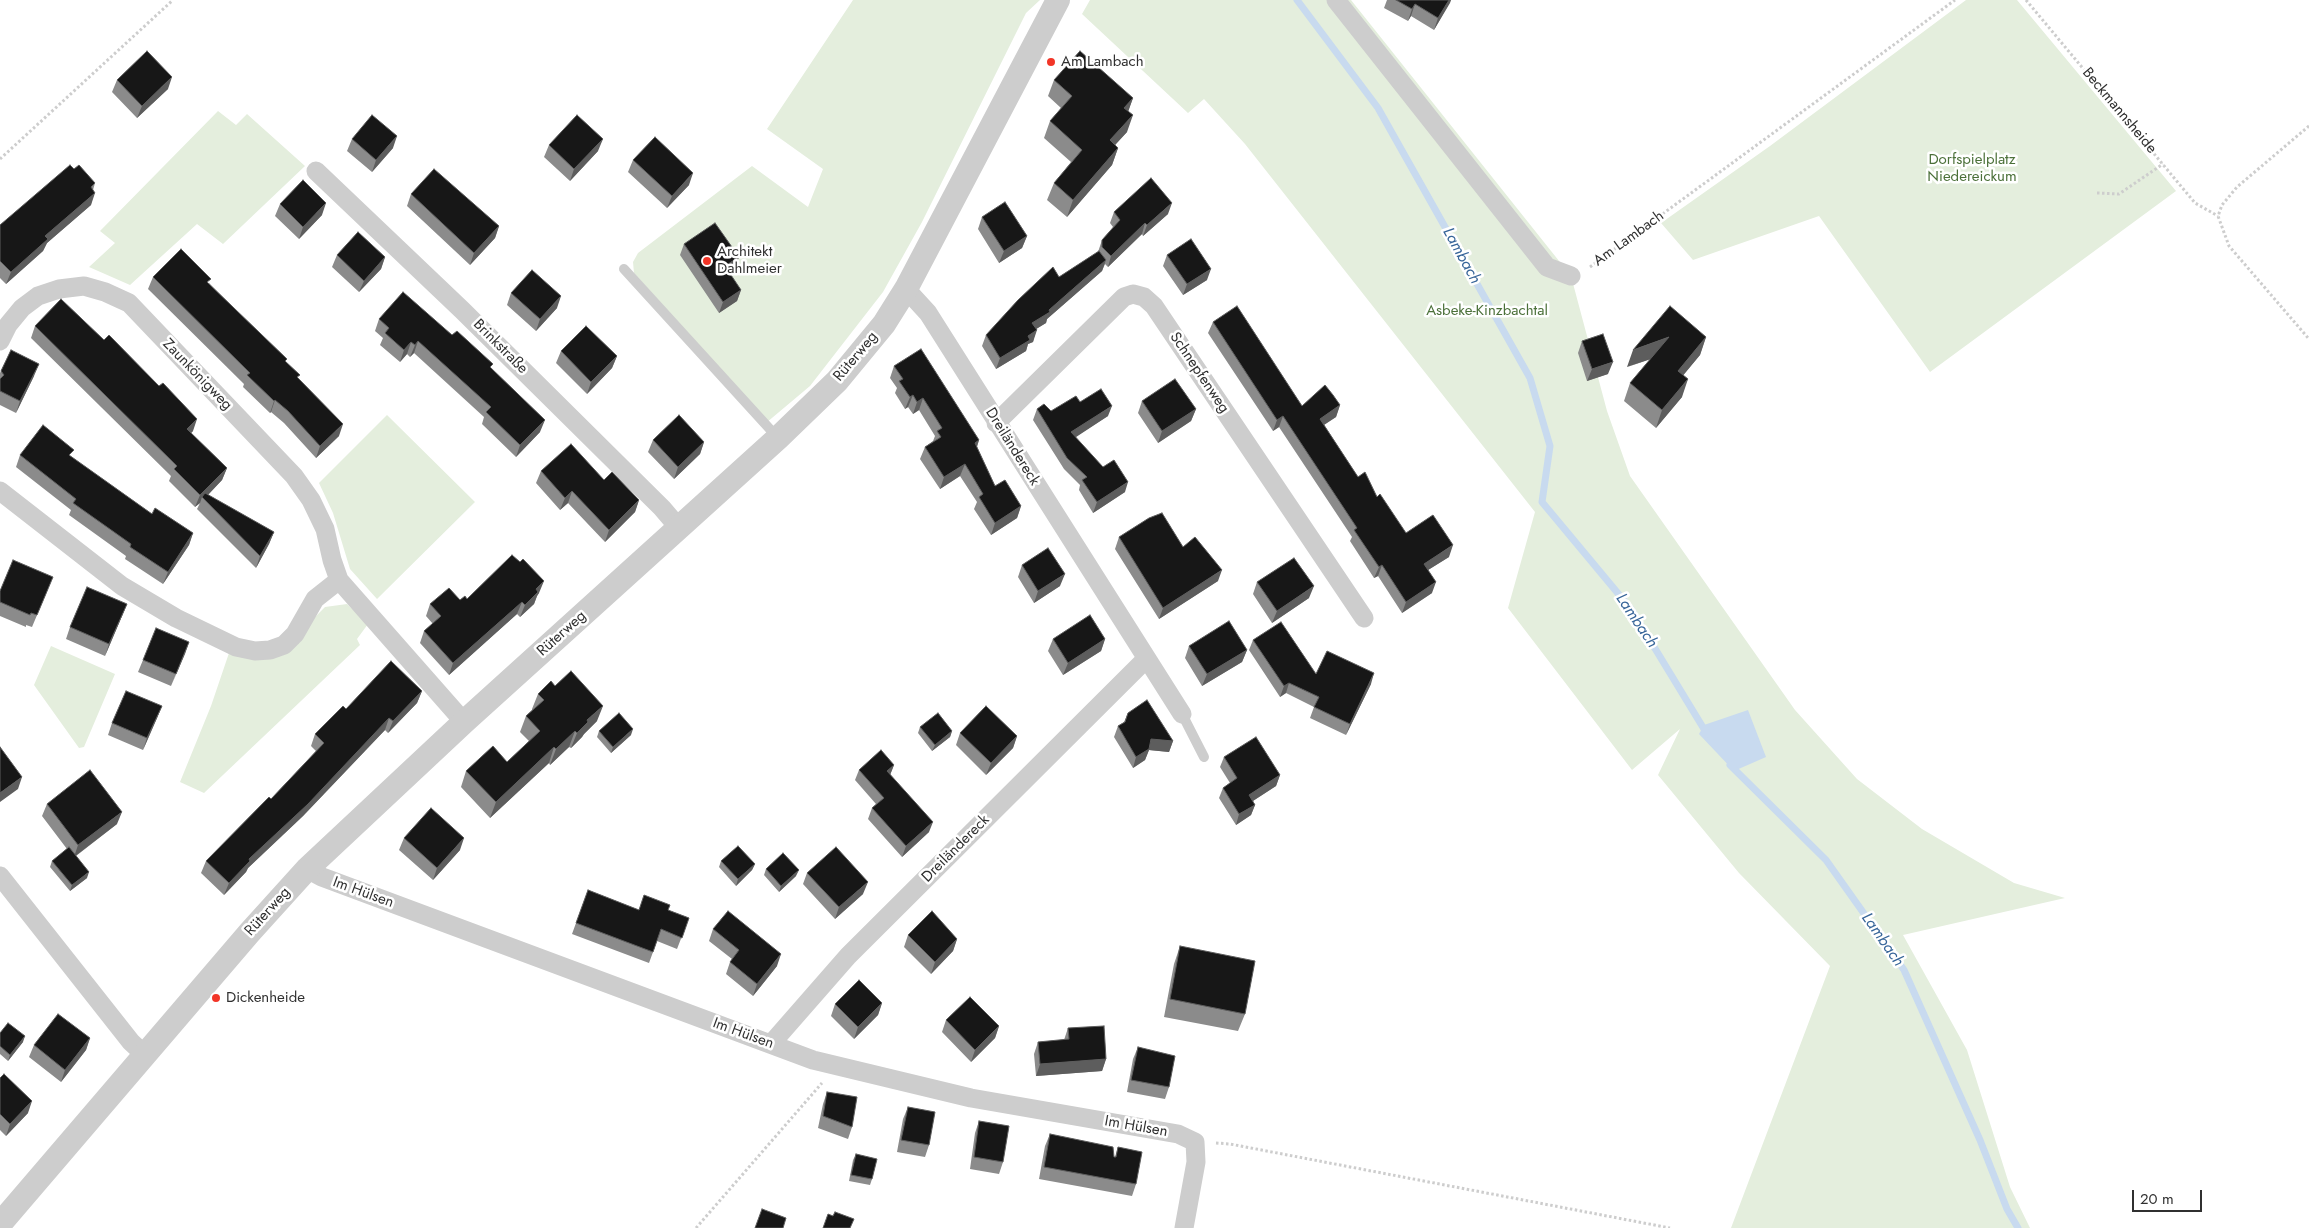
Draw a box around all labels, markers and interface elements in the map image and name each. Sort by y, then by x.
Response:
place label: Am Lambach [1061,53,1144,71]
marker: Am Lambach [1045,56,1057,68]
street label: Beckmannsheide [2078,64,2160,158]
park label: Dorfspielplatz Niedereickum [1927,151,2017,186]
street label: Am Lambach [1590,207,1668,271]
water label: Lambach [1438,225,1484,287]
place label: Architekt Dahlmeier [717,243,782,278]
marker: Architekt Dahlmeier [701,255,713,267]
park label: Asbeke-Kinzbachtal [1426,302,1548,320]
street label: Brinkstraße [469,316,531,378]
street label: Rüterweg [830,328,882,386]
street label: Schnepfenweg [1165,329,1233,417]
street label: Zaunkönigweg [158,336,236,414]
street label: Dreiländereck [981,405,1043,489]
water label: Lambach [1611,590,1661,652]
street label: Rüterweg [534,607,590,661]
street label: Dreiländereck [919,812,993,886]
street label: Im Hülsen [330,874,396,912]
street label: Rüterweg [241,884,295,940]
water label: Lambach [1857,909,1907,971]
place label: Dickenheide [226,989,305,1007]
marker: Dickenheide [210,992,222,1004]
street label: Im Hülsen [710,1015,776,1053]
street label: Im Hülsen [1103,1113,1169,1141]
scale bar [2134,1180,2204,1212]
text: 20 m [2140,1188,2174,1210]

